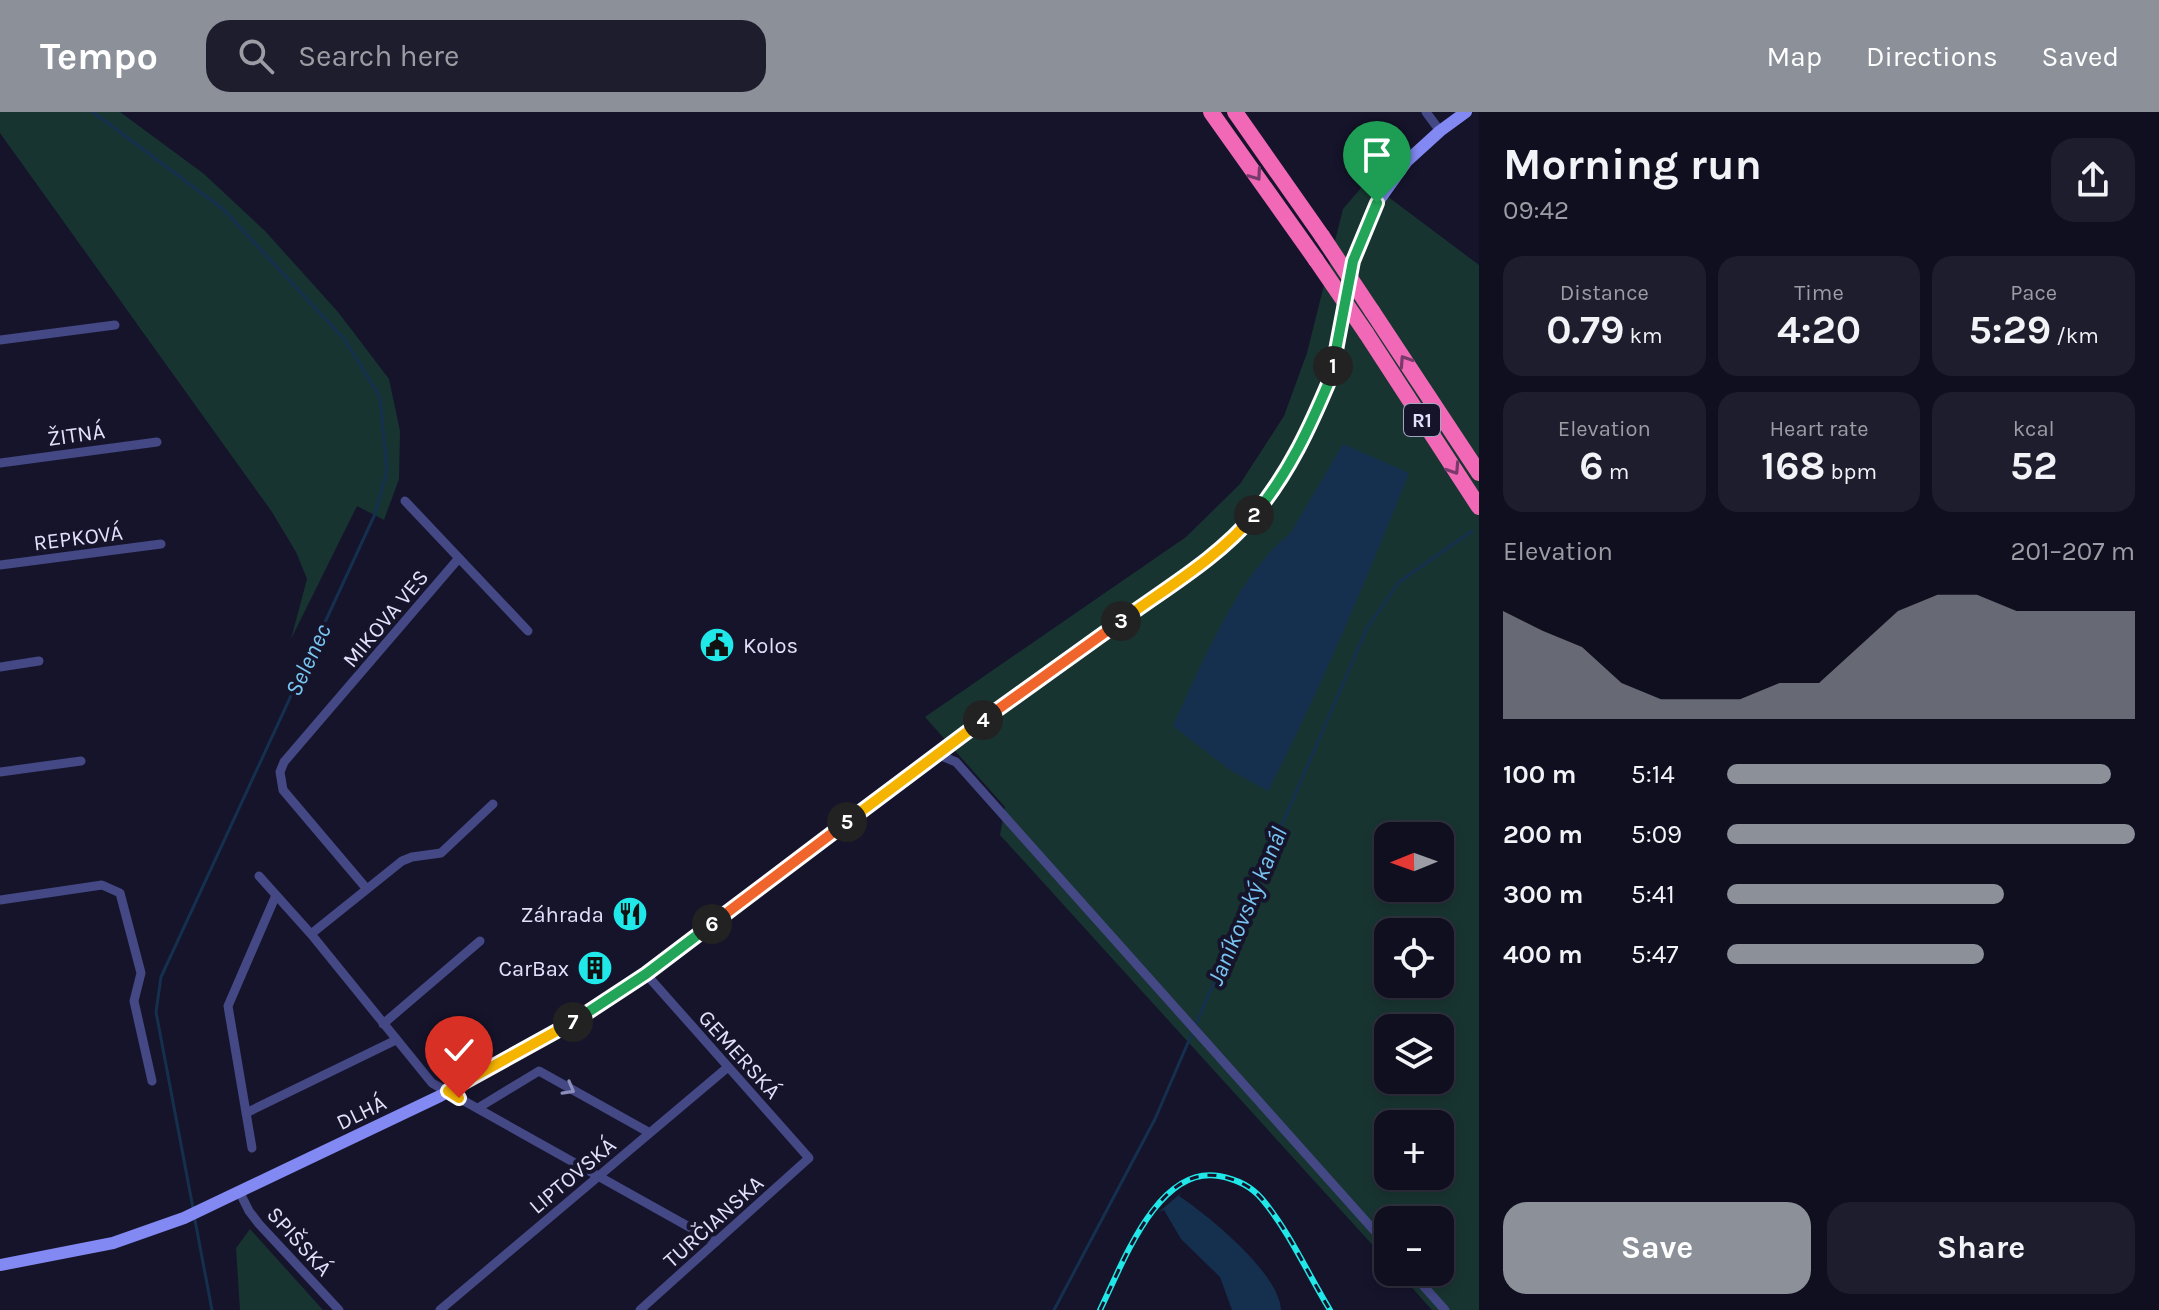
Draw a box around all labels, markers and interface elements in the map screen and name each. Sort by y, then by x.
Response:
search box [206,20,766,92]
text: Tempo [40,34,158,79]
icon: search [234,34,278,78]
text: Search here [298,38,459,74]
text: Map [1767,40,1822,73]
text: Directions [1866,40,1998,73]
text: Saved [2042,40,2119,73]
pin [1343,121,1411,203]
icon: arrive [1355,133,1399,177]
button: share [2051,138,2135,222]
text: Morning run [1503,139,1762,190]
one-way arrow [1246,167,1261,181]
text: 09:42 [1503,195,1569,226]
text: Distance [1560,280,1649,306]
text: Time [1794,280,1844,306]
text: Pace [2010,280,2057,306]
text: 0.79 [1546,306,1624,353]
text: 4:20 [1777,306,1861,353]
text: 5:29 [1968,306,2051,353]
text: km [1624,323,1663,349]
text: /km [2051,323,2099,349]
pin: 1 [1313,346,1353,386]
text: 1 [1329,353,1337,379]
one-way arrow [1400,355,1415,370]
road number: R1 [1404,404,1440,436]
text: Elevation [1558,416,1651,442]
text: Heart rate [1769,416,1869,442]
text: kcal [2013,416,2055,442]
street label: ŽITNÁ [46,417,107,452]
text: 6 [1579,442,1604,489]
text: 168 [1761,442,1825,489]
text: 52 [2010,442,2057,489]
text: m [1604,459,1629,485]
text: bpm [1825,459,1877,485]
one-way arrow [1444,460,1459,474]
pin: 2 [1234,495,1274,535]
text: 2 [1247,502,1261,528]
street label: REPKOVÁ [32,519,125,556]
text: Elevation [1503,536,1613,567]
text: 201–207 m [2010,536,2135,567]
street label: MIKOVA VES [337,564,434,673]
pin: 3 [1101,601,1141,641]
text: 3 [1114,608,1128,634]
water label: Selenec [279,619,337,701]
public building icon: Kolos [698,626,736,664]
place label: Kolos [743,633,798,659]
pin: 4 [963,700,1003,740]
text: 4 [976,707,990,733]
text: 100 m [1503,759,1576,790]
text: 5:14 [1631,759,1675,790]
pin: 5 [827,802,867,842]
text: 5 [841,809,853,835]
text: 200 m [1503,819,1583,850]
text: 5:09 [1631,819,1682,850]
north arrow [1374,822,1454,902]
map controls [1374,822,1454,1286]
water label: Janíkovský kanál [1201,823,1293,989]
text: 300 m [1503,879,1583,910]
text: 5:41 [1631,879,1675,910]
restaurant icon: Záhrada [611,895,649,933]
place label: Záhrada [520,902,604,928]
pin: 6 [692,904,732,944]
text: 6 [705,911,719,937]
button: locate [1374,918,1454,998]
text: 400 m [1503,939,1583,970]
text: 5:47 [1631,939,1678,970]
building icon: CarBax [576,949,614,987]
place label: CarBax [498,956,569,982]
pin: 7 [553,1002,593,1042]
street label: GEMERSKÁ [693,1004,787,1105]
text: 7 [568,1009,578,1035]
button: layers [1374,1014,1454,1094]
pin [425,1016,493,1098]
icon: check [437,1028,481,1072]
one-way arrow [561,1079,575,1095]
street label: DLHÁ [332,1089,391,1136]
button: + [1374,1110,1454,1190]
street label: LIPTOVSKÁ [523,1131,622,1220]
street label: TURČIANSKA [658,1169,769,1273]
street label: SPIŠSKÁ [261,1201,338,1282]
button: Save [1503,1202,1811,1294]
button: Share [1827,1202,2135,1294]
button: − [1374,1206,1454,1286]

